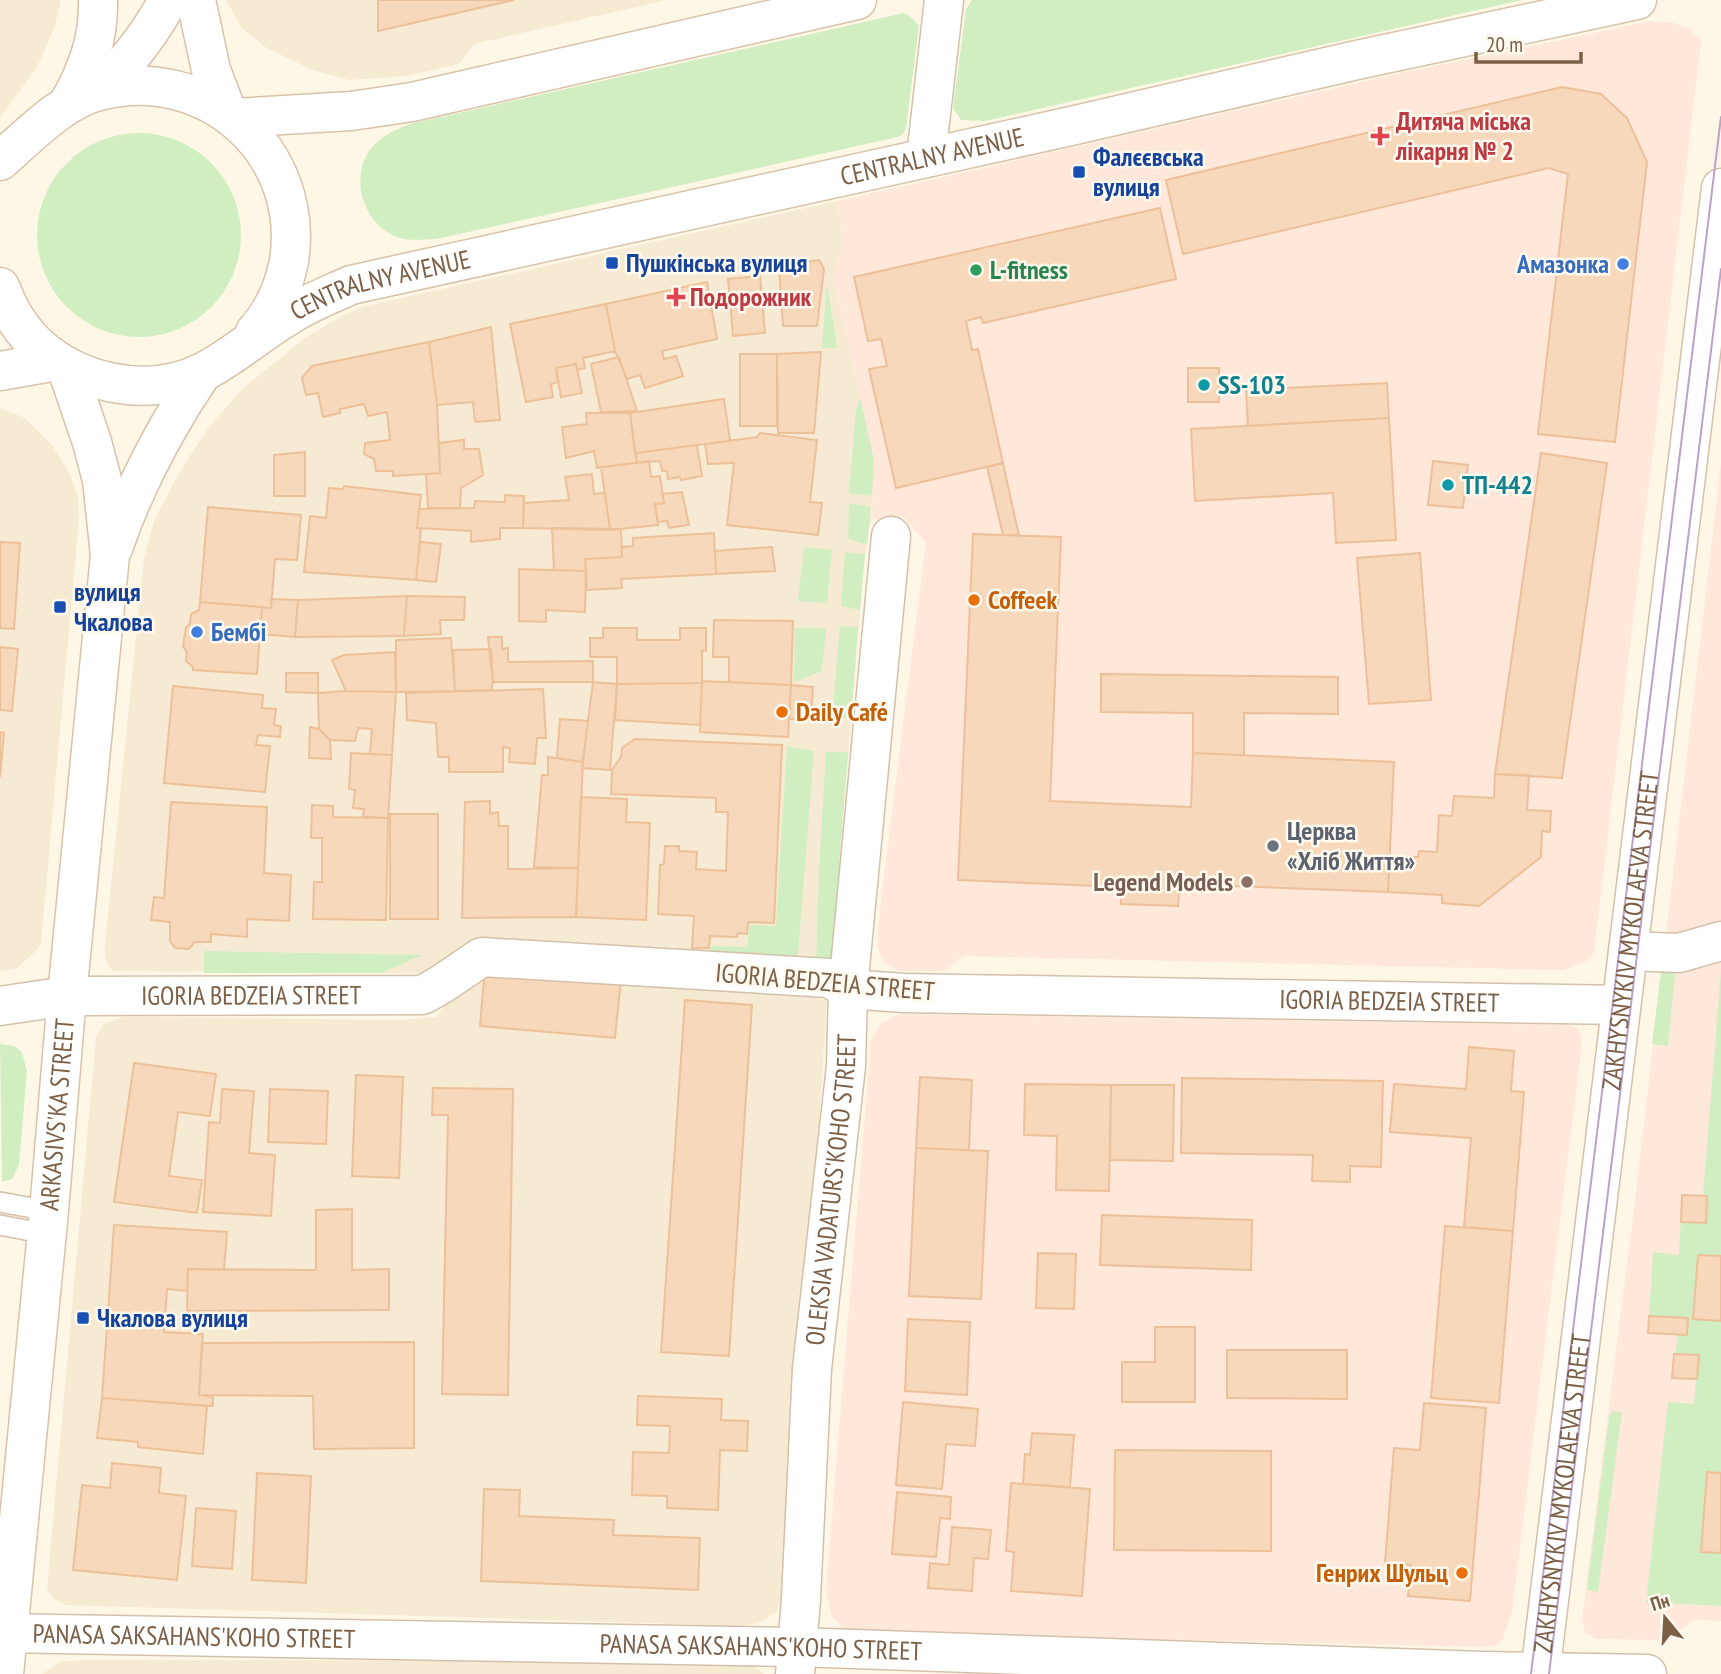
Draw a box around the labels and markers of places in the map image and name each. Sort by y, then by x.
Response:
place label: Дитяча міська лікарня № 2 [1395,104,1531,167]
marker: Дитяча міська лікарня № 2 [1370,126,1390,146]
place label: Фалєєвська вулиця [1093,140,1204,203]
marker: Фалєєвська вулиця [1071,164,1087,180]
place label: Пушкінська вулиця [626,246,808,279]
place label: Амазонка [1516,247,1609,280]
place label: L-fitness [990,253,1068,286]
marker: Пушкінська вулиця [604,255,620,271]
marker: Амазонка [1615,256,1631,272]
marker: L-fitness [968,262,984,278]
place label: Подорожник [690,280,812,313]
marker: Подорожник [668,289,684,305]
place label: SS-103 [1218,368,1286,401]
marker: SS-103 [1196,377,1212,393]
place label: ТП-442 [1462,468,1533,501]
marker: ТП-442 [1440,477,1456,493]
place label: вулиця Чкалова [74,575,153,638]
place label: Coffeek [988,583,1058,616]
marker: Coffeek [966,592,982,608]
marker: вулиця Чкалова [52,599,68,615]
place label: Бембі [211,615,266,648]
marker: Бембі [189,624,205,640]
place label: Daily Café [796,695,888,728]
marker: Daily Café [774,704,790,720]
place label: Церква «Хліб Життя» [1287,814,1415,877]
marker: Церква «Хліб Життя» [1265,838,1281,854]
place label: Legend Models [1093,865,1233,898]
marker: Legend Models [1239,874,1255,890]
place label: Чкалова вулиця [97,1301,248,1334]
marker: Чкалова вулиця [75,1310,91,1326]
place label: Генрих Шульц [1316,1556,1448,1589]
marker: Генрих Шульц [1454,1565,1470,1581]

